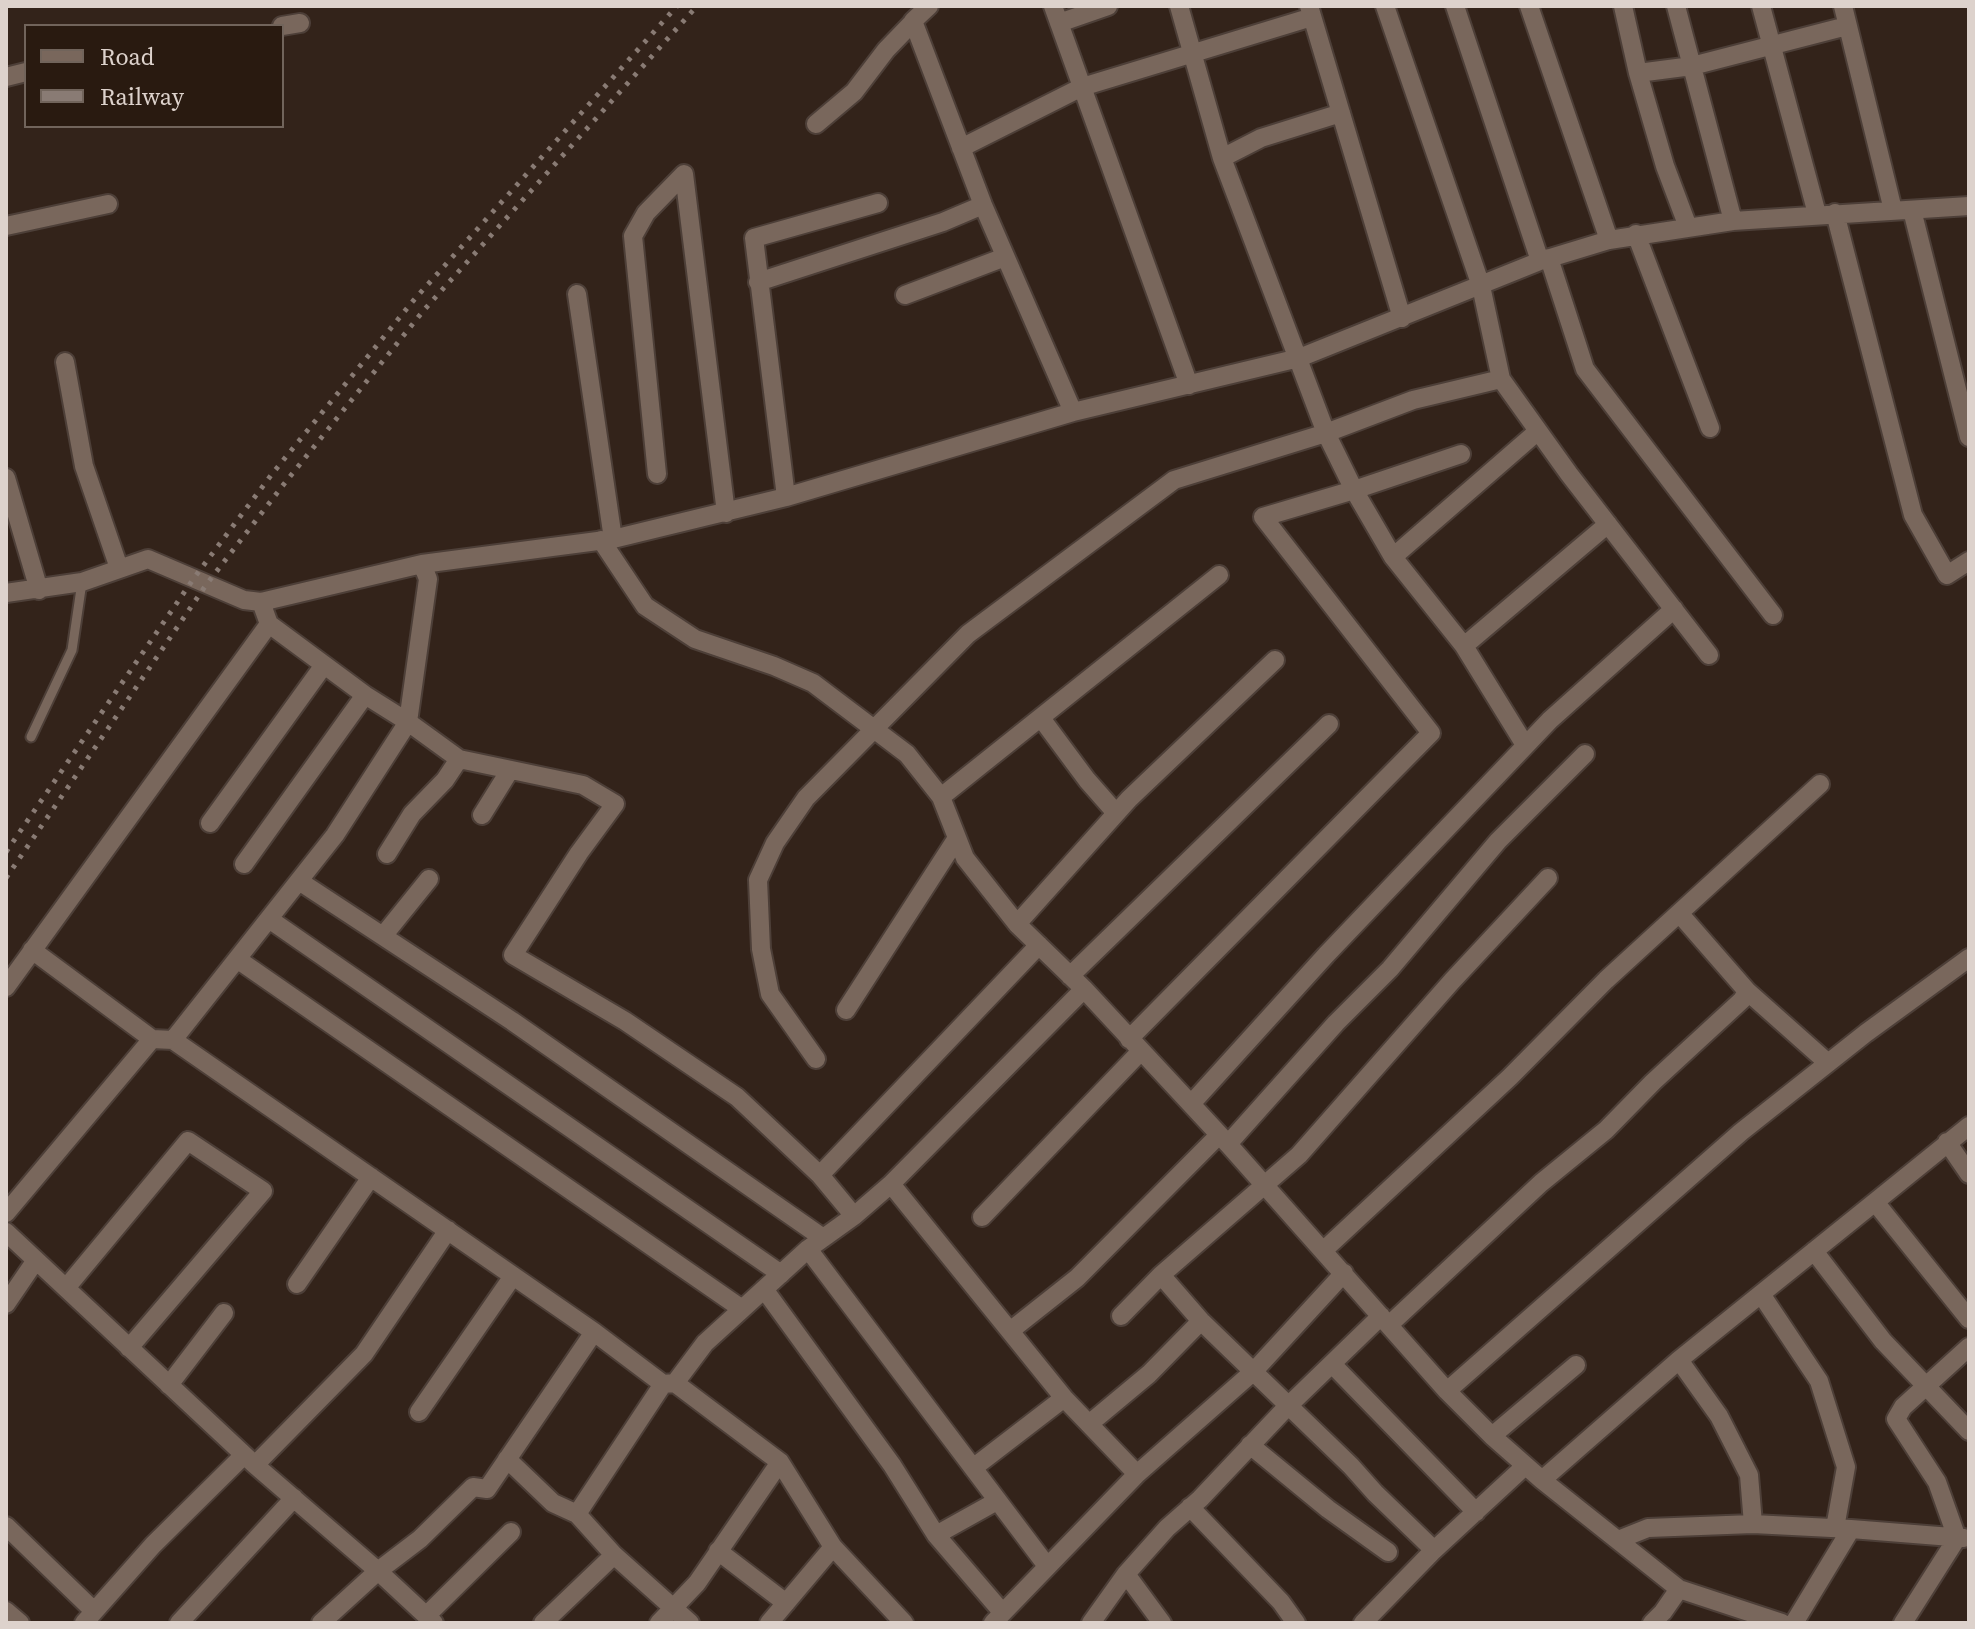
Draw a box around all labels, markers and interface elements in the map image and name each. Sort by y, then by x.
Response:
legend [24,24,284,128]
text: Road [100,40,154,73]
text: Railway [100,80,184,113]

